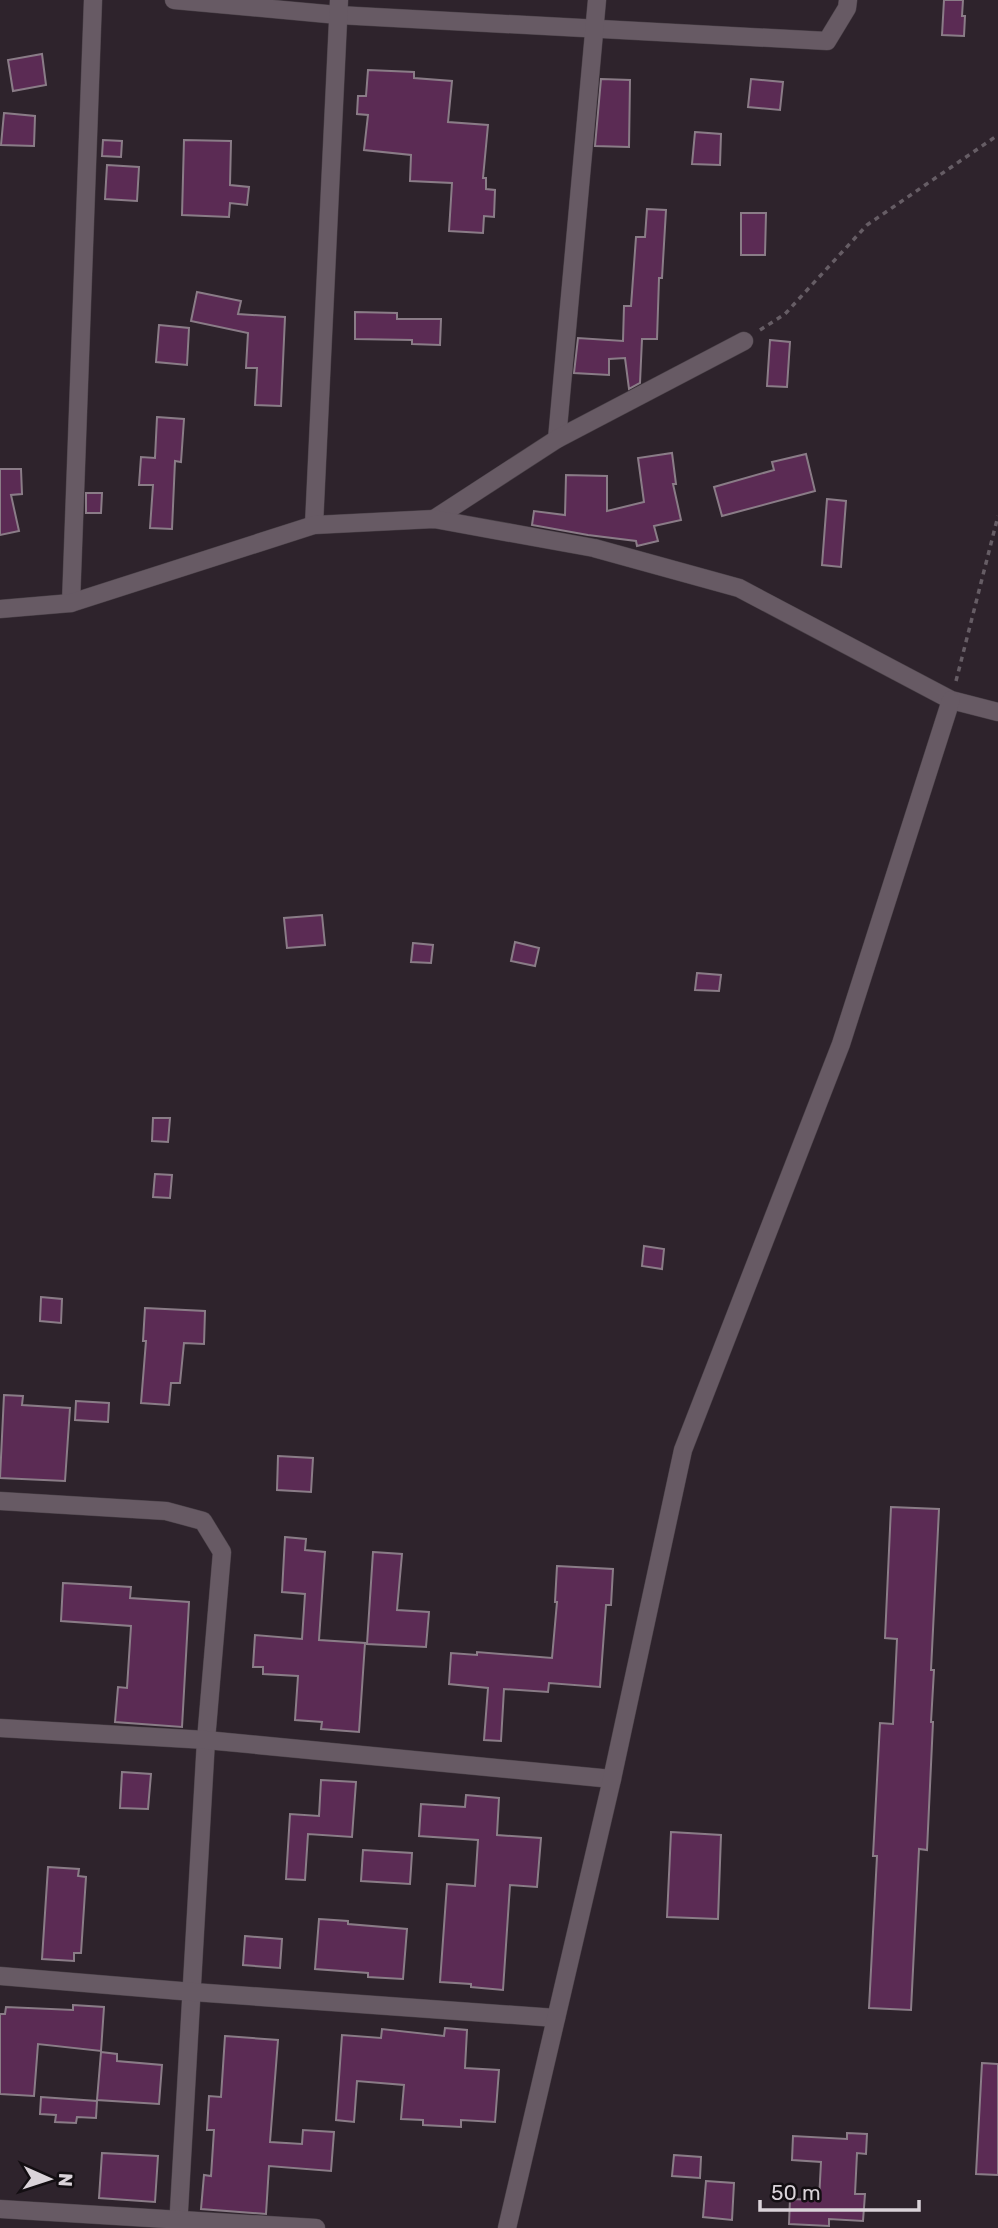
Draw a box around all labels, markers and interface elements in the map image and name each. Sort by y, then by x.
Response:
north arrow [14,2144,84,2214]
scale bar [760,2168,919,2212]
text: N [54,2172,77,2187]
text: 50 m [771,2180,821,2205]

